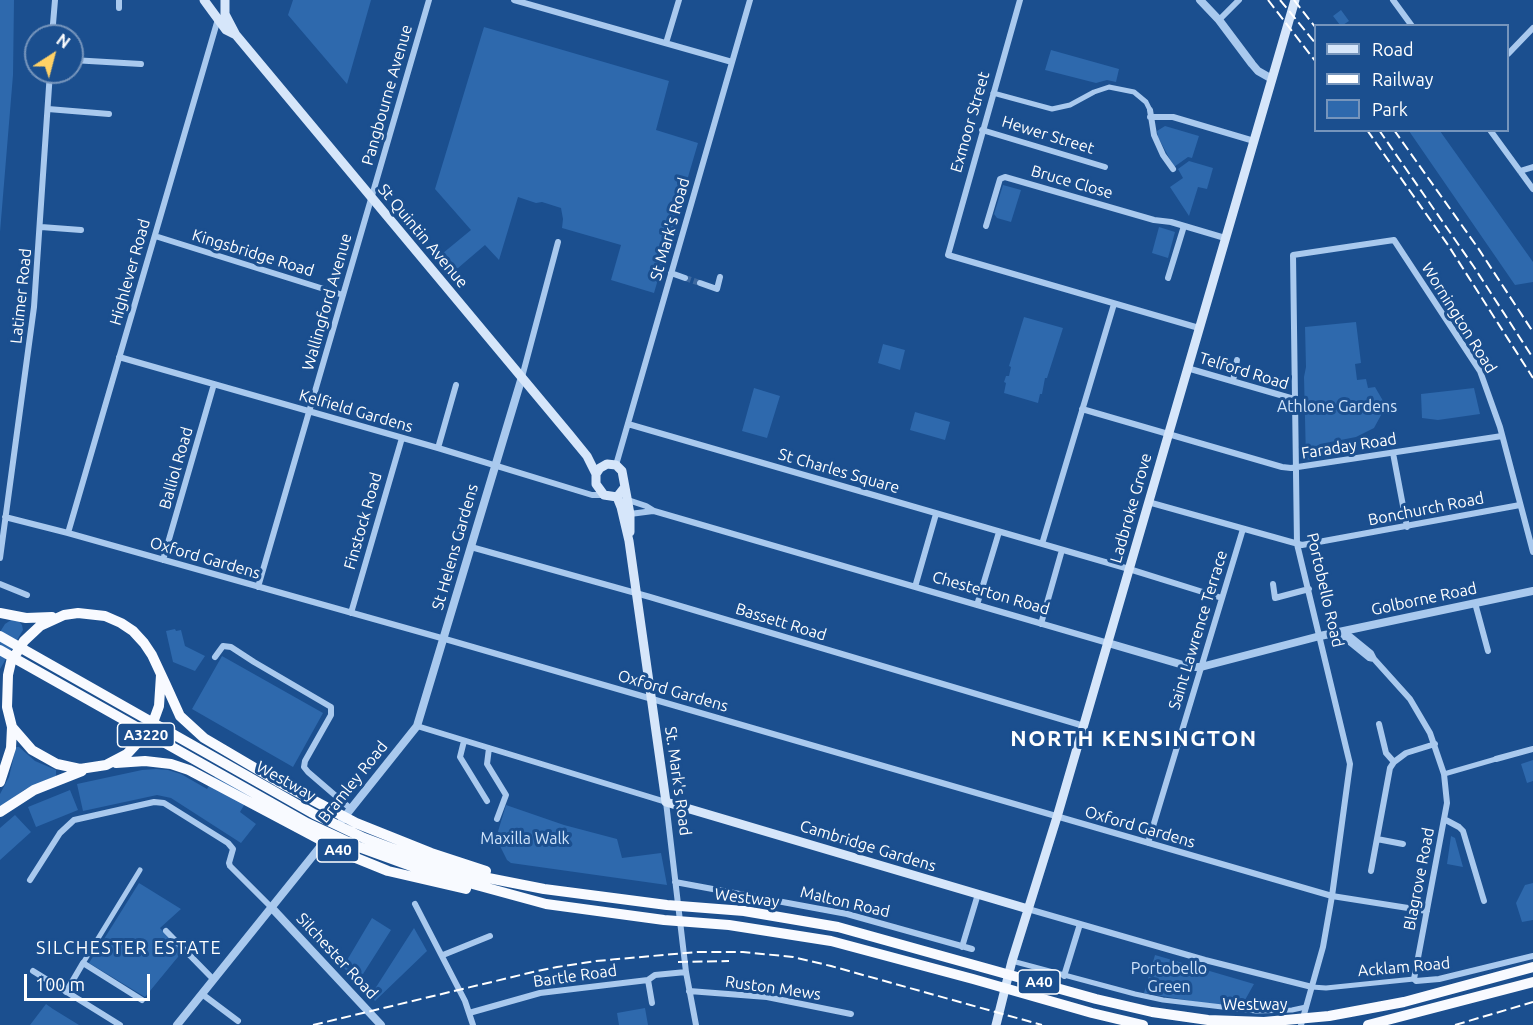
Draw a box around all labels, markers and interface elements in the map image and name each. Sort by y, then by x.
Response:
street label: Pangbourne Avenue [358,22,416,168]
north arrow [24,24,84,84]
legend [1314,24,1509,132]
text: N [53,30,74,52]
text: Road [1372,39,1414,59]
street label: Exmoor Street [946,69,994,175]
text: Railway [1372,69,1433,89]
text: Park [1372,99,1408,119]
street label: Hewer Street [999,112,1097,158]
street label: Bruce Close [1029,161,1115,203]
street label: St Mark's Road [646,175,694,283]
street label: St Quintin Avenue [374,180,472,292]
street label: Highlever Road [106,217,154,327]
street label: Kingsbridge Road [190,225,316,281]
street label: Wallingford Avenue [298,231,356,373]
street label: Latimer Road [6,247,36,345]
street label: Wornington Road [1417,259,1501,377]
street label: Telford Road [1197,348,1291,394]
street label: Kelfield Gardens [297,386,415,436]
park label: Athlone Gardens [1277,397,1397,417]
street label: Balliol Road [155,425,197,511]
street label: Faraday Road [1300,429,1398,463]
street label: St Charles Square [776,445,902,497]
street label: Ladbroke Grove [1106,451,1156,565]
street label: Finstock Road [340,470,386,572]
street label: St Helens Gardens [428,482,482,612]
street label: Bonchurch Road [1366,488,1486,530]
street label: Portobello Road [1302,531,1348,649]
street label: Oxford Gardens [147,533,263,583]
street label: Saint Lawrence Terrace [1165,548,1231,712]
street label: Chesterton Road [930,567,1052,619]
street label: Golborne Road [1369,578,1479,620]
street label: Bassett Road [733,599,829,645]
street label: Oxford Gardens [615,666,731,716]
road number: A3220 [118,723,174,747]
street label: St. Mark's Road [661,725,695,837]
district label: NORTH KENSINGTON [1010,726,1258,752]
street label: Bramley Road [314,737,392,827]
street label: Westway [253,757,319,805]
street label: Oxford Gardens [1082,802,1198,852]
street label: Cambridge Gardens [798,816,938,876]
street label: Blagrove Road [1400,826,1438,932]
park label: Maxilla Walk [480,829,570,849]
road number: A40 [317,838,359,862]
street label: Malton Road [798,882,892,922]
street label: Westway [714,885,780,911]
street label: Silchester Road [292,909,382,1003]
district label: SILCHESTER ESTATE [36,937,222,959]
street label: Acklam Road [1357,953,1451,981]
park label: Portobello Green [1131,959,1207,997]
street label: Bartle Road [532,961,618,991]
scale bar [27,962,153,1000]
road number: A40 [1018,970,1060,994]
street label: Ruston Mews [724,972,822,1004]
text: 100 m [35,974,85,994]
street label: Westway [1223,995,1287,1015]

